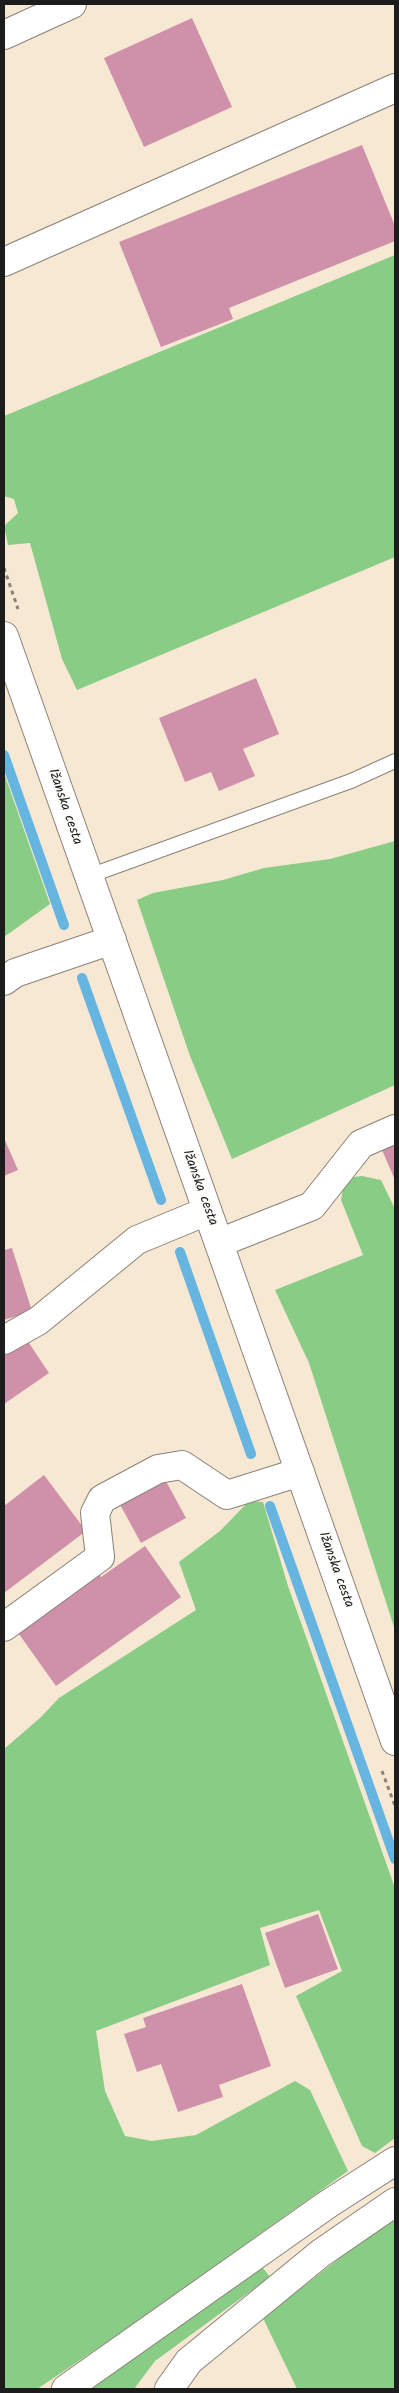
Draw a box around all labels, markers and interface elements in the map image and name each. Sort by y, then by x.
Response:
street label: Ižanska cesta [43,767,85,847]
street label: Ižanska cesta [177,1148,221,1228]
street label: Ižanska cesta [313,1530,357,1610]

